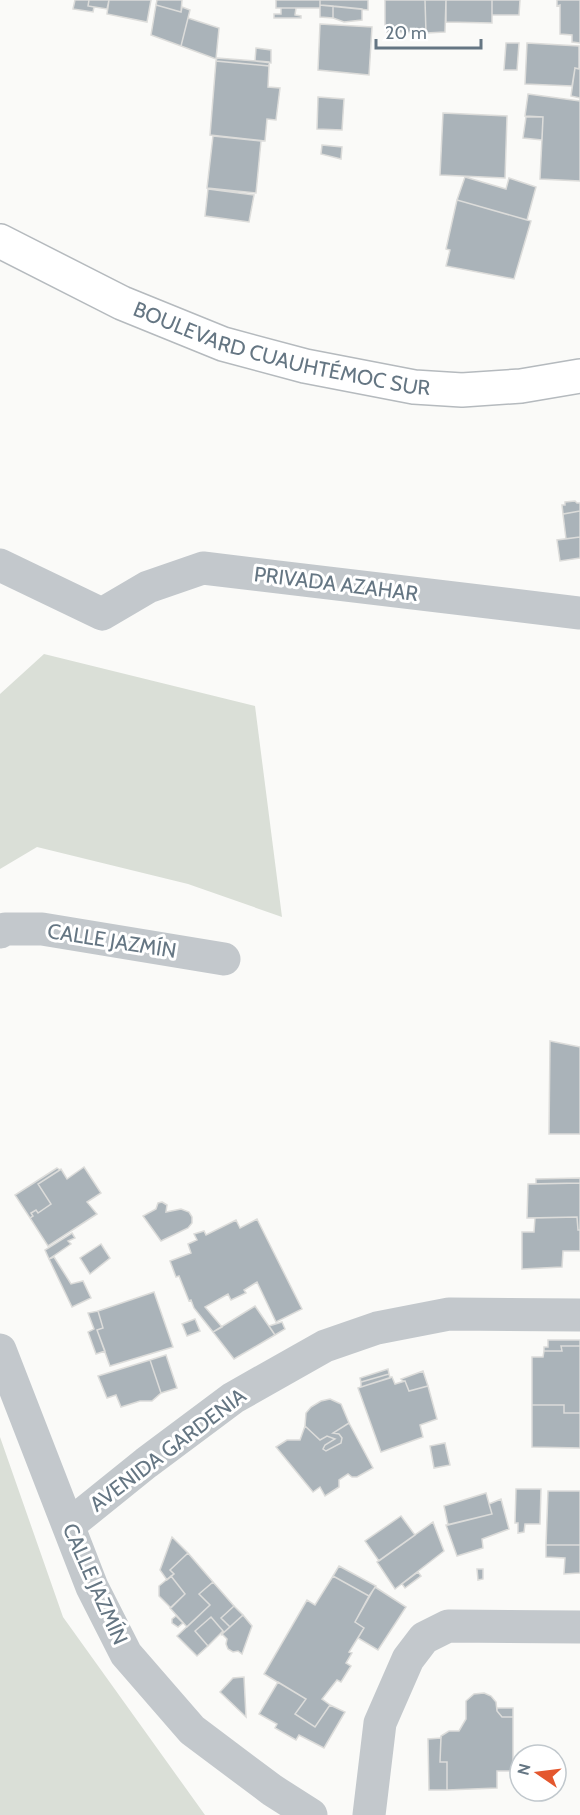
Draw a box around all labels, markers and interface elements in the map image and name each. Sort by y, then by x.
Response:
scale bar [376,12,481,50]
text: 20 m [385,22,427,44]
street label: BOULEVARD CUAUHTÉMOC SUR [130,296,431,400]
street label: PRIVADA AZAHAR [253,561,420,606]
street label: CALLE JAZMÍN [46,918,178,963]
street label: AVENIDA GARDENIA [85,1383,251,1516]
street label: CALLE JAZMÍN [58,1519,133,1648]
north arrow [508,1743,568,1803]
text: N [513,1762,535,1777]

